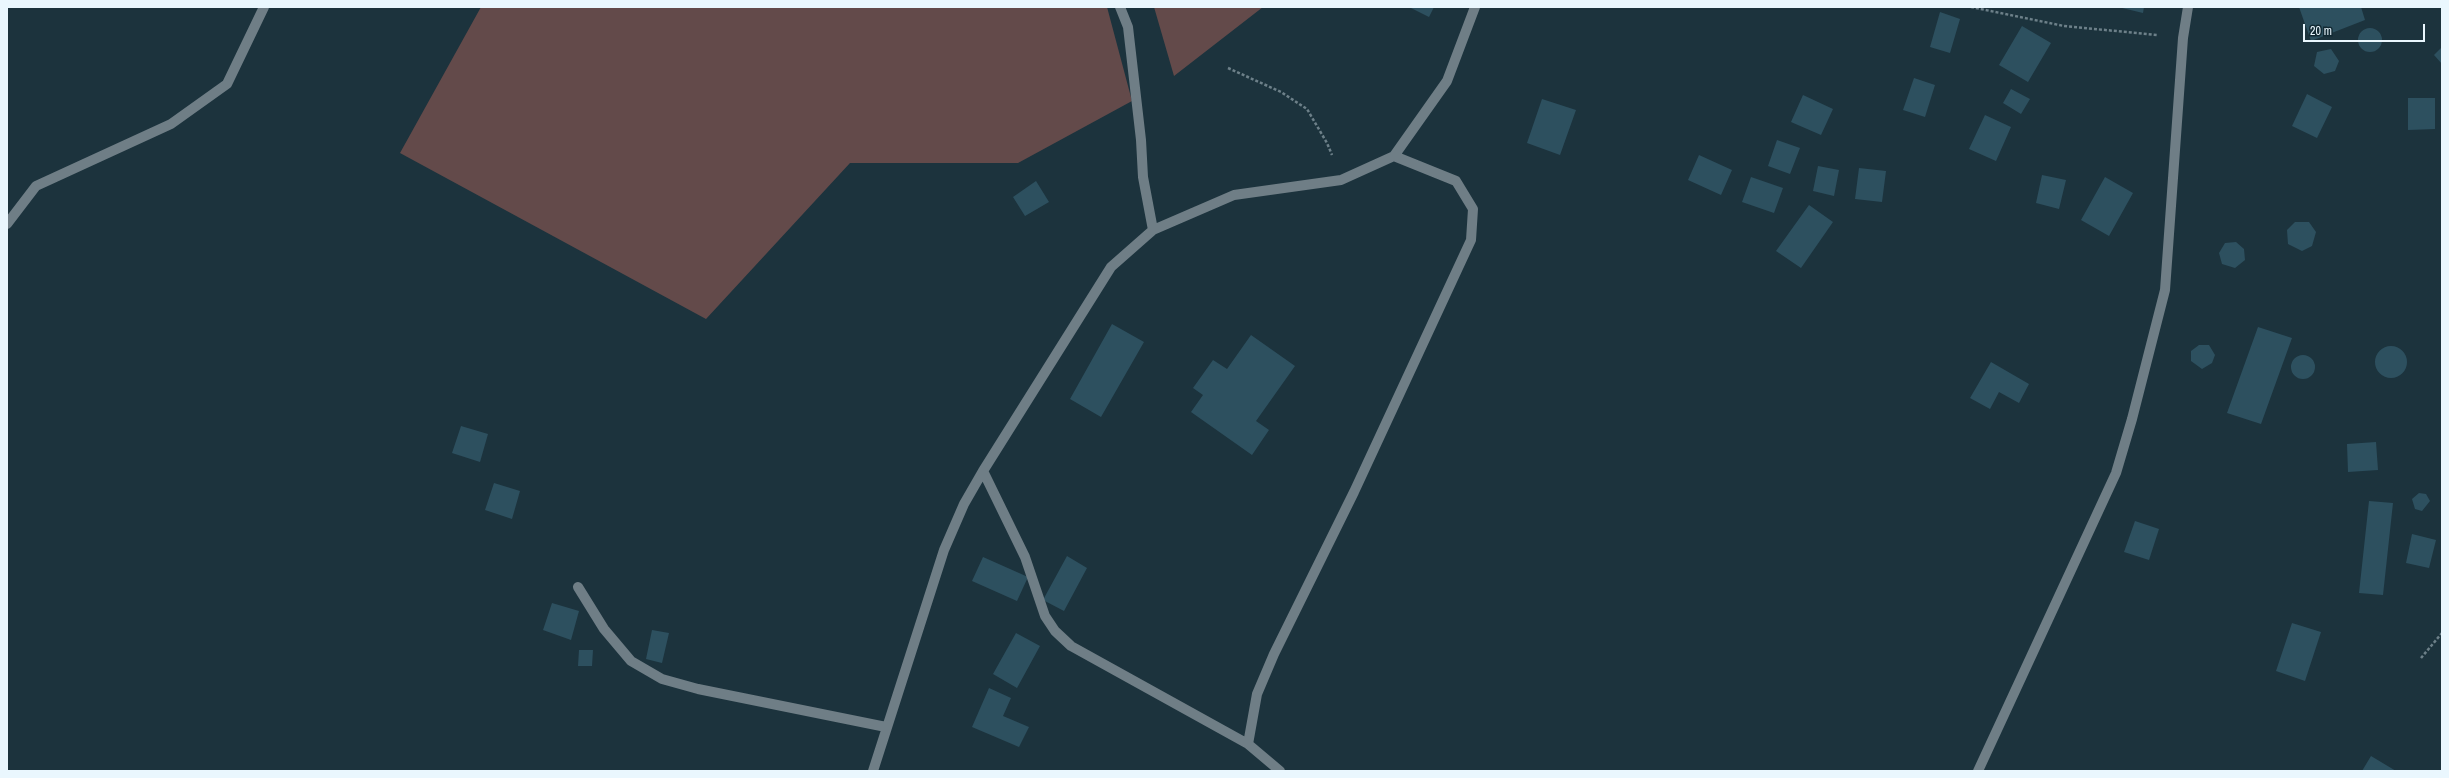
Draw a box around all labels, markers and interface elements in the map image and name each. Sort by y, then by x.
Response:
scale bar [2305,16,2427,42]
text: 20 m [2310,23,2332,39]

